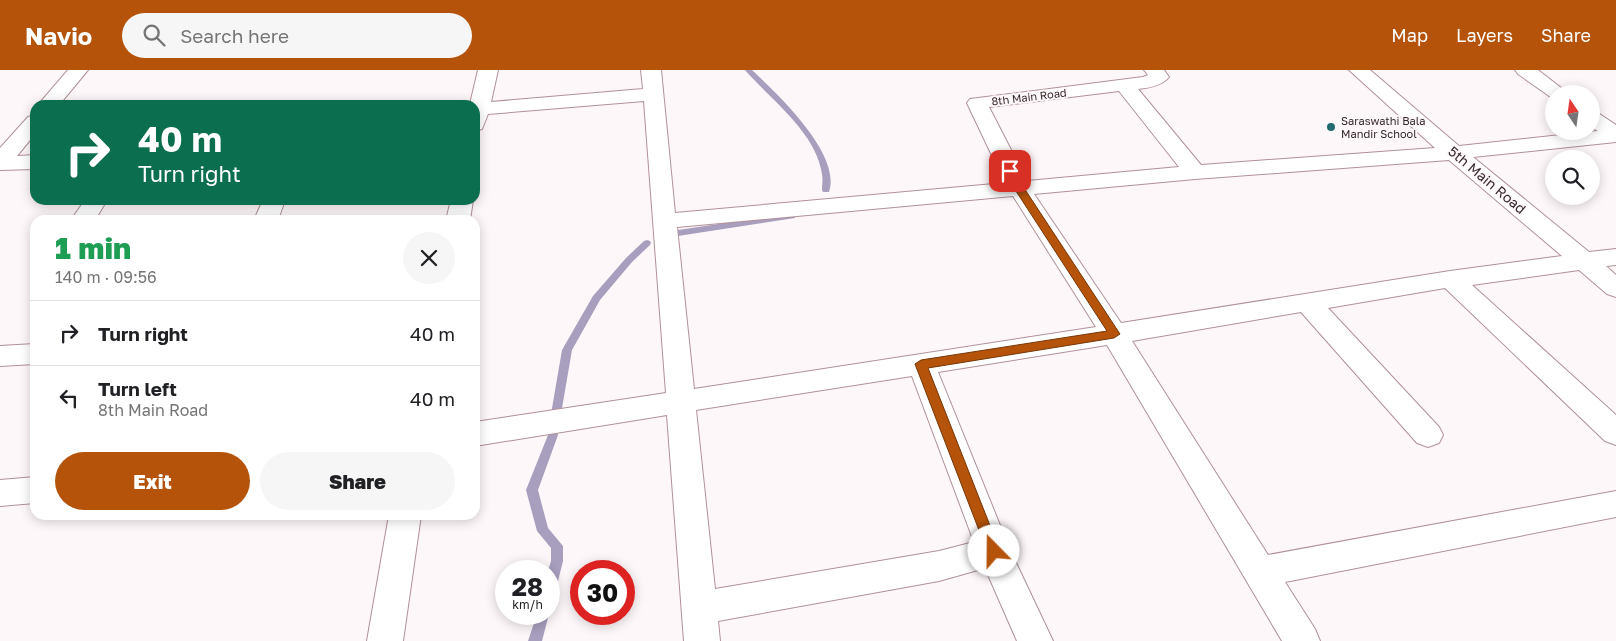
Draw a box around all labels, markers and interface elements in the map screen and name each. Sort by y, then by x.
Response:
search box [122,13,472,58]
text: Navio [25,21,92,50]
icon: search [140,21,168,49]
text: Search here [180,24,289,47]
text: Map [1391,24,1428,46]
text: Layers [1456,24,1513,46]
text: Share [1541,24,1591,46]
street label: 8th Main Road [991,85,1067,108]
north arrow [1545,85,1600,140]
map controls [1545,85,1600,205]
place label: Saraswathi Bala Mandir School [1341,114,1425,140]
text: 40 m [138,118,222,160]
icon: right [55,120,120,185]
marker: Saraswathi Bala Mandir School [1325,121,1337,133]
street label: 5th Main Road [1445,142,1530,217]
pin [989,150,1031,192]
button: search [1545,150,1600,205]
icon: arrive [996,157,1024,185]
text: Turn right [138,160,241,187]
text: 1 min [55,230,131,266]
button: close [403,232,455,284]
text: 140 m · 09:56 [55,267,157,287]
icon: right [55,319,83,347]
text: Turn right [98,322,188,345]
text: 40 m [410,322,455,345]
text: Turn left [98,377,177,400]
icon: left [55,384,83,412]
text: 40 m [410,387,455,410]
text: 8th Main Road [98,400,208,420]
button: Exit [55,452,250,510]
button: Share [260,452,455,510]
position arrow [967,524,1019,576]
speed limit sign: 30 [570,560,635,625]
text: 28 [512,571,543,602]
text: km/h [512,597,543,612]

